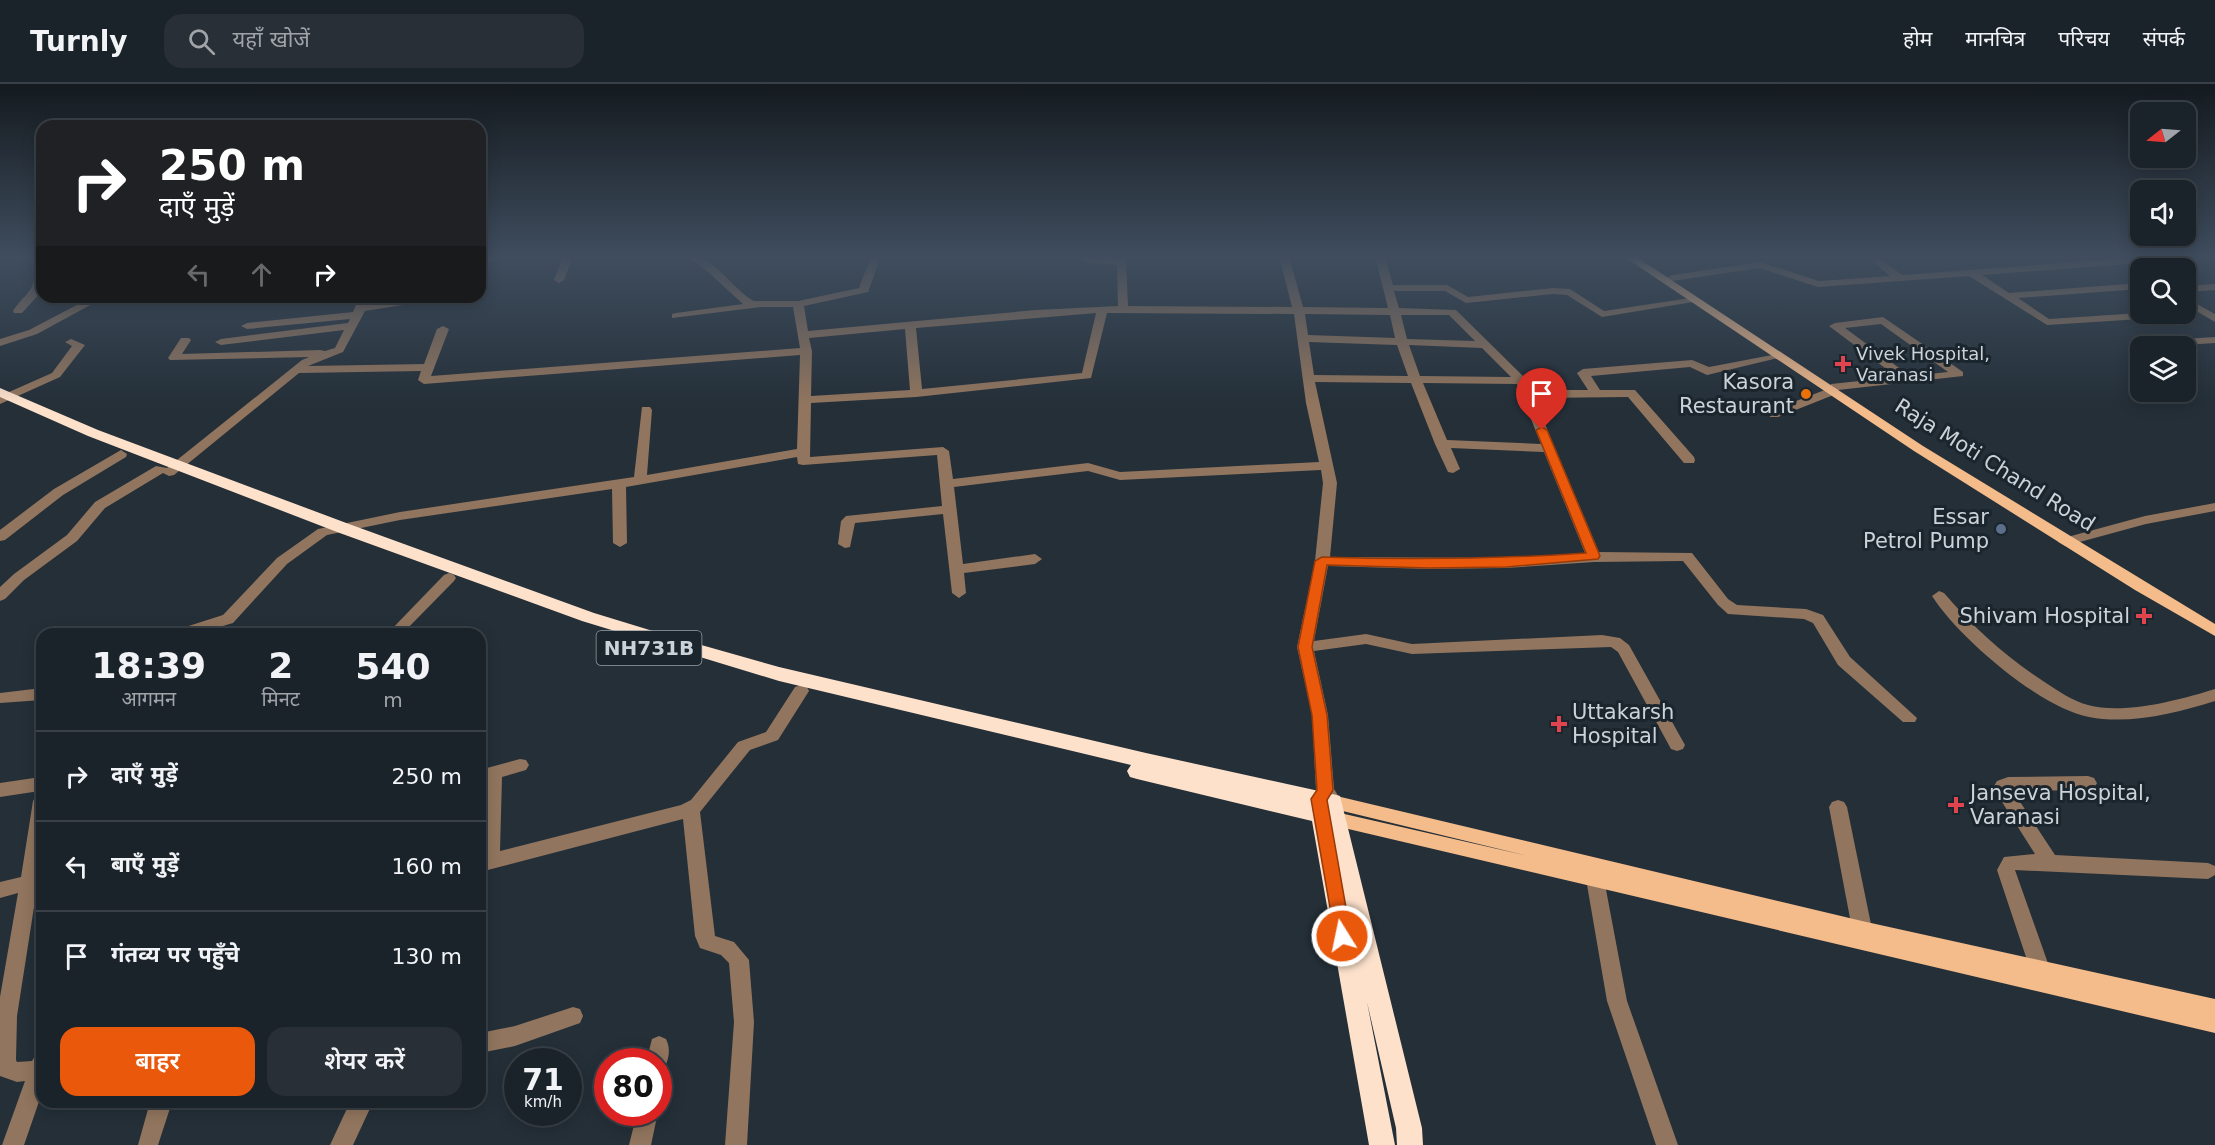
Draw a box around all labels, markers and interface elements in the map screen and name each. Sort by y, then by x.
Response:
search box [164,14,584,68]
text: Turnly [30,25,128,58]
icon: search [185,25,218,58]
text: यहाँ खोजें [233,27,310,52]
text: होम [1903,27,1932,51]
text: मानचित्र [1965,27,2025,51]
text: परिचय [2058,27,2110,51]
text: संपर्क [2143,27,2185,51]
north arrow [2130,102,2196,168]
map controls [2130,102,2196,402]
text: 250 m [159,141,305,190]
icon: right [60,144,138,222]
button: sound [2130,180,2196,246]
text: दाएँ मुड़ें [159,191,234,222]
icon: left [182,258,215,291]
icon: ahead [245,258,278,291]
icon: right [308,258,341,291]
button: search [2130,258,2196,324]
button: layers [2130,336,2196,402]
place label: Vivek Hospital, Varanasi [1856,343,1990,385]
marker: Vivek Hospital, Varanasi [1834,355,1852,373]
pin [1516,368,1567,430]
place label: Kasora Restaurant [1679,370,1794,418]
icon: arrive [1525,377,1558,410]
marker: Kasora Restaurant [1799,387,1813,401]
street label: Raja Moti Chand Road [1891,394,2099,536]
place label: Essar Petrol Pump [1863,505,1989,553]
marker: Essar Petrol Pump [1994,522,2008,536]
place label: Shivam Hospital [1959,604,2130,628]
marker: Shivam Hospital [2135,607,2153,625]
road number: NH731B [596,631,702,665]
text: 18:39 [91,645,206,686]
text: 2 [268,645,293,686]
text: 540 [355,646,430,687]
text: आगमन [121,687,176,711]
text: मिनट [262,687,300,711]
text: m [383,688,403,712]
place label: Uttakarsh Hospital [1572,700,1674,748]
marker: Uttakarsh Hospital [1550,715,1568,733]
icon: right [60,760,93,793]
text: दाएँ मुड़ें [111,762,178,787]
text: 250 m [392,764,462,789]
place label: Janseva Hospital, Varanasi [1968,781,2151,829]
marker: Janseva Hospital, Varanasi [1947,796,1965,814]
icon: left [60,850,93,883]
text: बाएँ मुड़ें [111,852,179,877]
text: 160 m [392,854,462,879]
position arrow [1310,904,1374,968]
icon: arrive [60,940,93,973]
text: गंतव्य पर पहुँचे [111,942,239,967]
text: 130 m [392,944,462,969]
button: बाहर [60,1027,255,1096]
button: शेयर करें [267,1027,462,1096]
speed limit sign: 80 [594,1048,672,1126]
text: 71 [522,1062,564,1097]
text: km/h [524,1093,562,1111]

